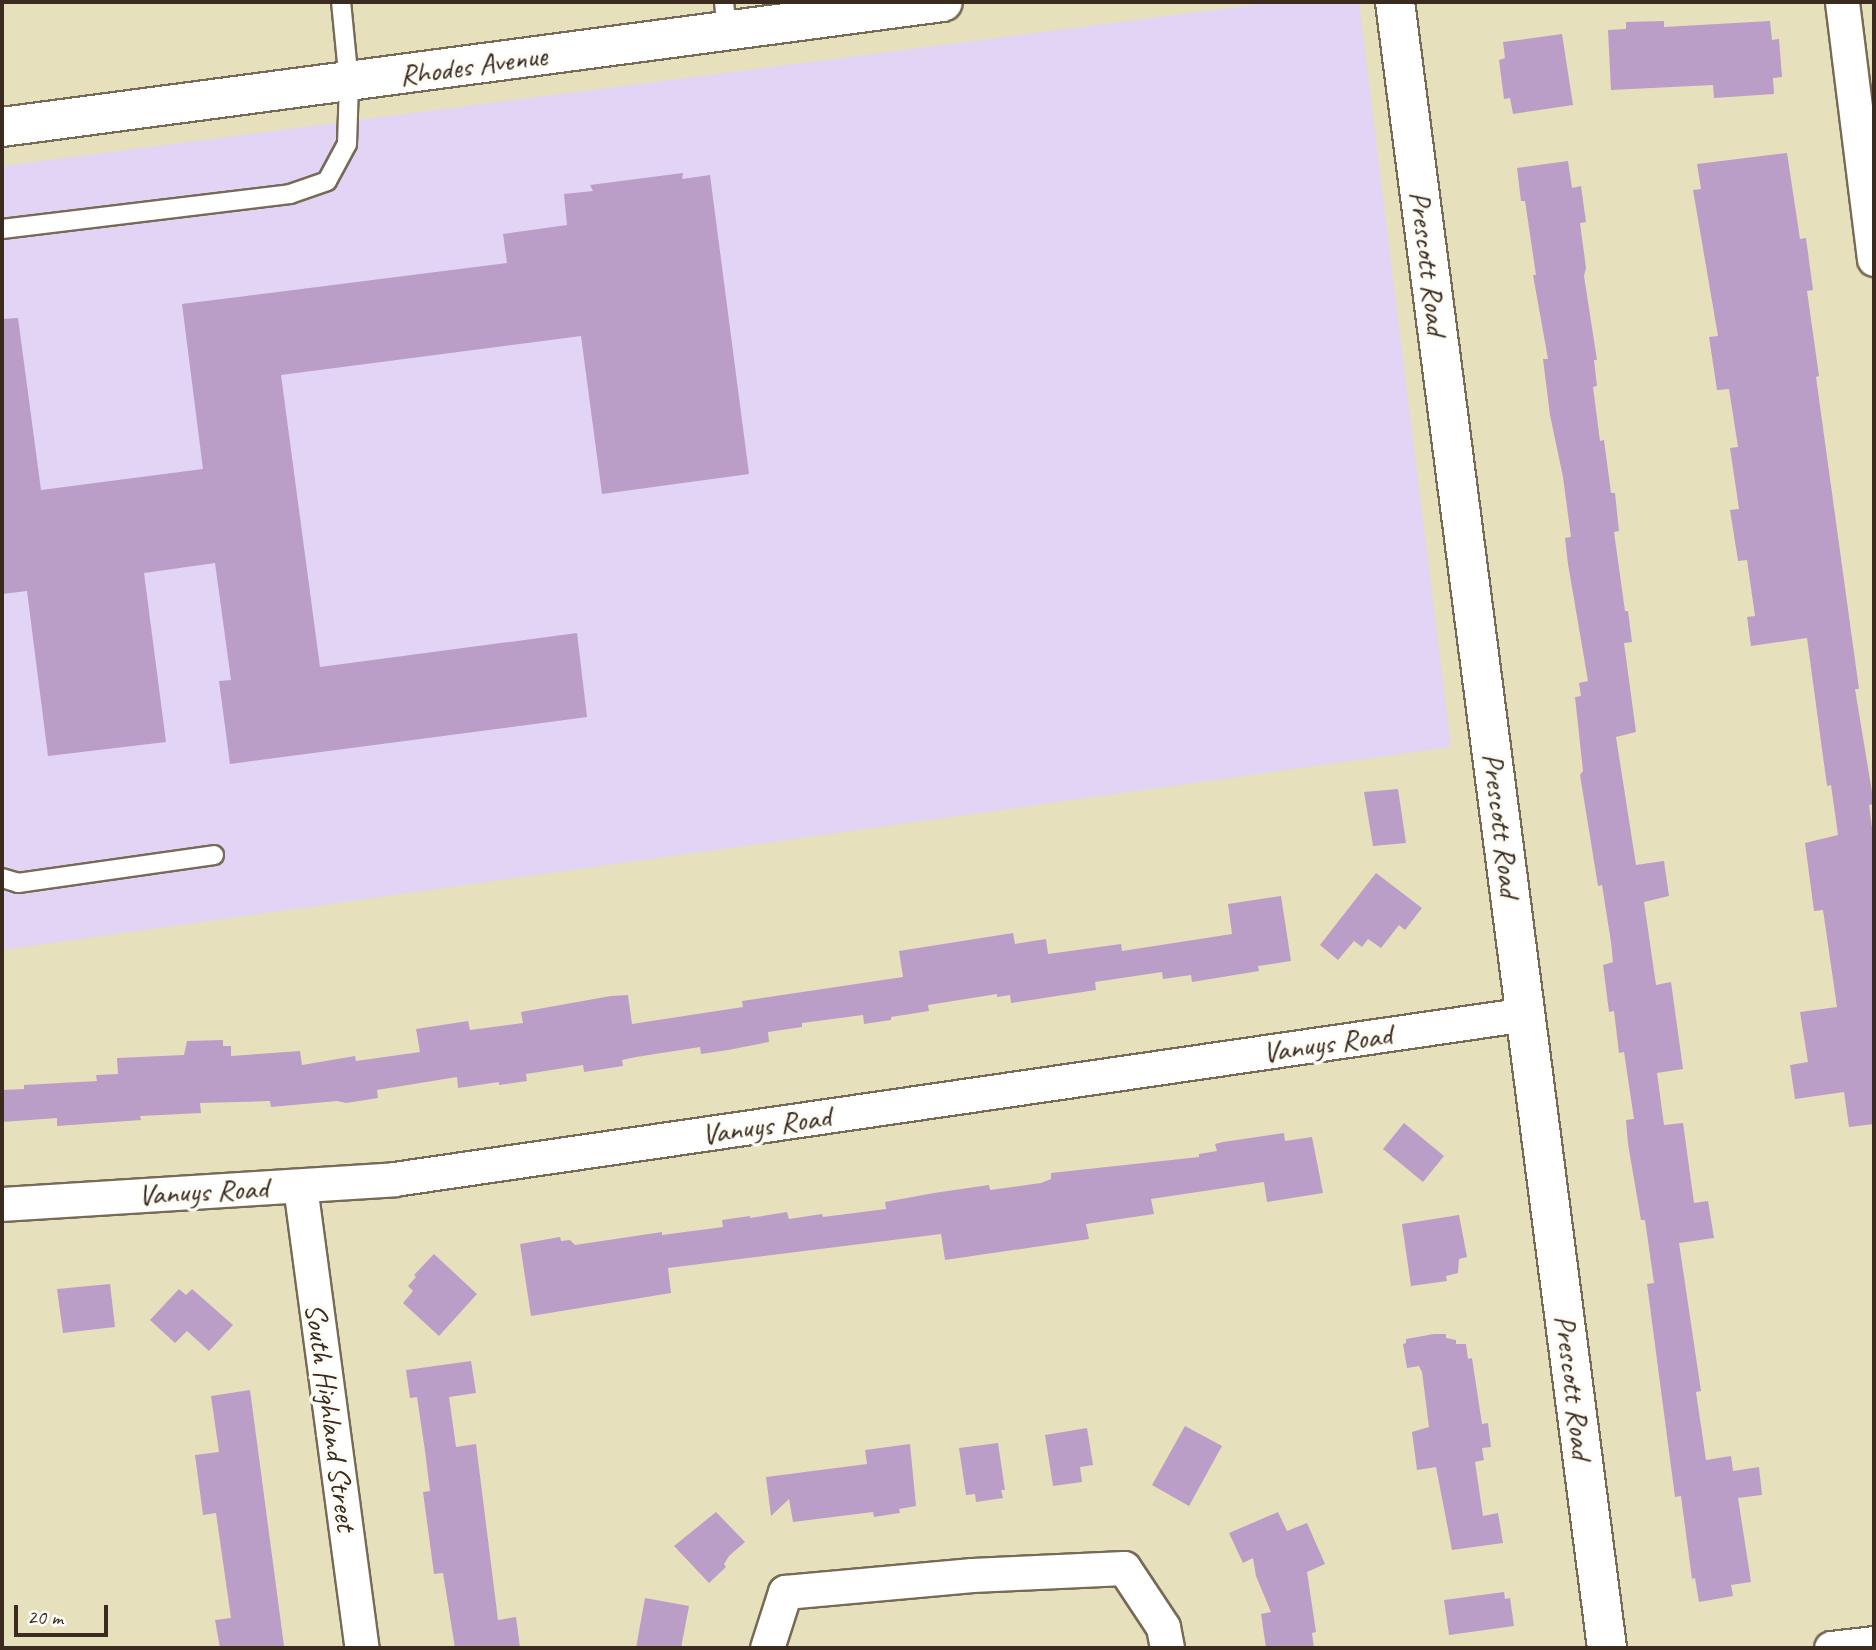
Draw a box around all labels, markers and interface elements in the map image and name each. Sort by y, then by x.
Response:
street label: Rhodes Avenue [397,37,549,93]
street label: Prescott Road [1402,189,1456,337]
street label: Prescott Road [1475,751,1529,899]
street label: Vanuys Road [1261,1016,1393,1070]
street label: Vanuys Road [700,1098,832,1152]
street label: Vanuys Road [138,1170,268,1212]
street label: South Highland Street [297,1301,365,1533]
street label: Prescott Road [1547,1313,1601,1461]
scale bar [18,1590,112,1634]
text: 20 m [27,1604,63,1630]

